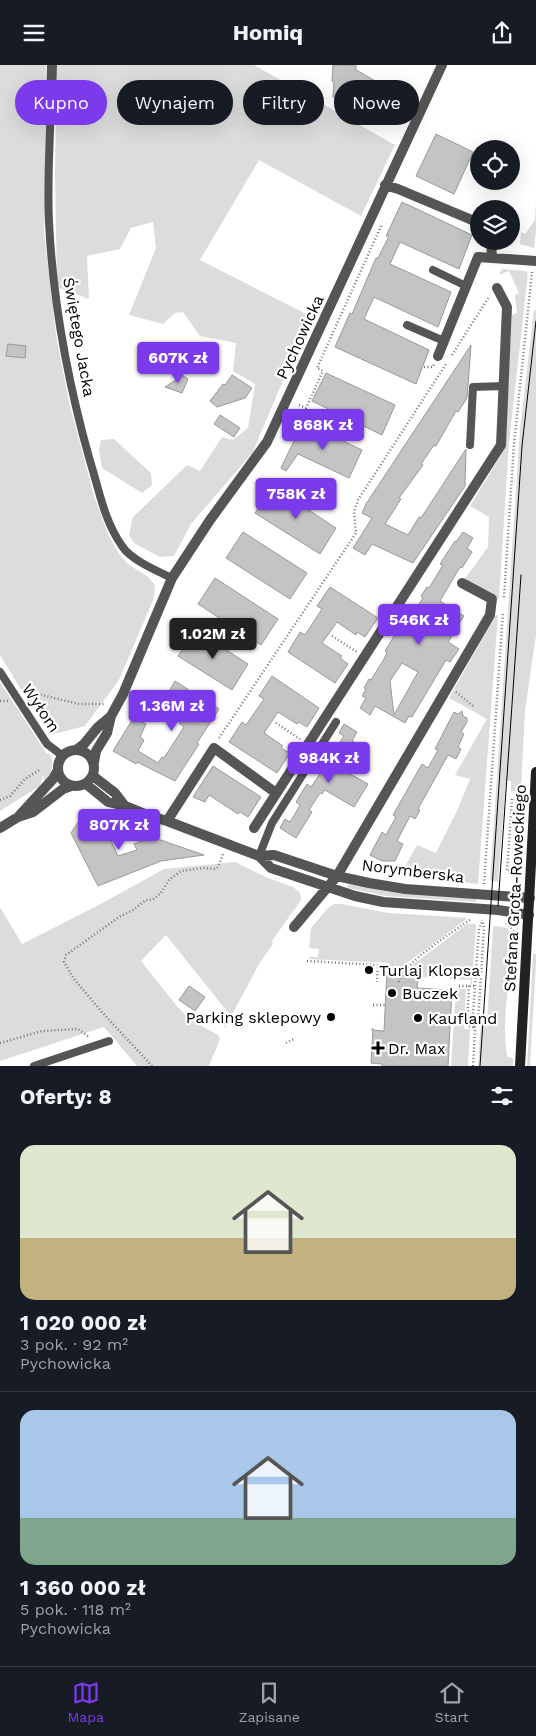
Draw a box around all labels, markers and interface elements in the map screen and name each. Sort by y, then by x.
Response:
icon: menu [20,19,48,47]
icon: share [488,19,516,47]
text: Homiq [233,20,303,45]
chip: Kupno [15,80,107,125]
chip: Wynajem [117,80,233,125]
chip: Filtry [243,80,324,125]
chip: Nowe [334,80,419,125]
map controls [470,140,520,250]
button: locate [470,140,520,190]
button: layers [470,200,520,250]
street label: Świętego Jacka [59,276,99,398]
street label: Pychowicka [272,292,328,382]
pin: 607K zł [132,341,224,384]
text: 607K zł [148,348,208,367]
pin: 868K zł [277,409,369,451]
text: 868K zł [293,415,353,434]
pin: 758K zł [250,477,342,520]
text: 758K zł [266,484,326,503]
pin: 546K zł [373,603,465,646]
text: 546K zł [389,610,449,629]
pin: 1.02M zł [161,617,265,660]
text: 1.02M zł [180,624,246,643]
street label: Wyłom [18,680,64,736]
pin: 1.36M zł [120,689,224,732]
text: 1.36M zł [140,696,204,715]
pin: 984K zł [283,741,375,784]
text: 984K zł [299,748,359,767]
street label: Stefana Grota-Roweckiego [500,784,530,992]
pin: 807K zł [73,809,165,851]
text: 807K zł [89,815,149,834]
street label: Norymberska [361,855,465,887]
place label: Turlaj Klopsa [379,961,480,980]
marker: Turlaj Klopsa [363,964,375,976]
place label: Buczek [402,984,458,1003]
marker: Buczek [386,987,398,999]
place label: Parking sklepowy [186,1008,322,1027]
place label: Kaufland [428,1009,497,1028]
marker: Parking sklepowy [325,1011,337,1023]
marker: Kaufland [412,1012,424,1024]
place label: Dr. Max [388,1039,446,1058]
marker: Dr. Max [372,1042,384,1054]
icon: filters [488,1082,516,1110]
text: Oferty: 8 [20,1084,112,1109]
icon: home [223,1177,313,1267]
text: 1 020 000 zł [20,1310,146,1335]
text: 3 pok. · 92 m² [20,1335,128,1354]
text: Pychowicka [20,1354,111,1373]
icon: home [223,1443,313,1533]
text: 1 360 000 zł [20,1575,146,1600]
text: 5 pok. · 118 m² [20,1600,131,1619]
text: Pychowicka [20,1619,111,1638]
tab: Mapa [67,1679,104,1725]
tab: Zapisane [239,1679,300,1725]
tab: Start [435,1679,469,1725]

